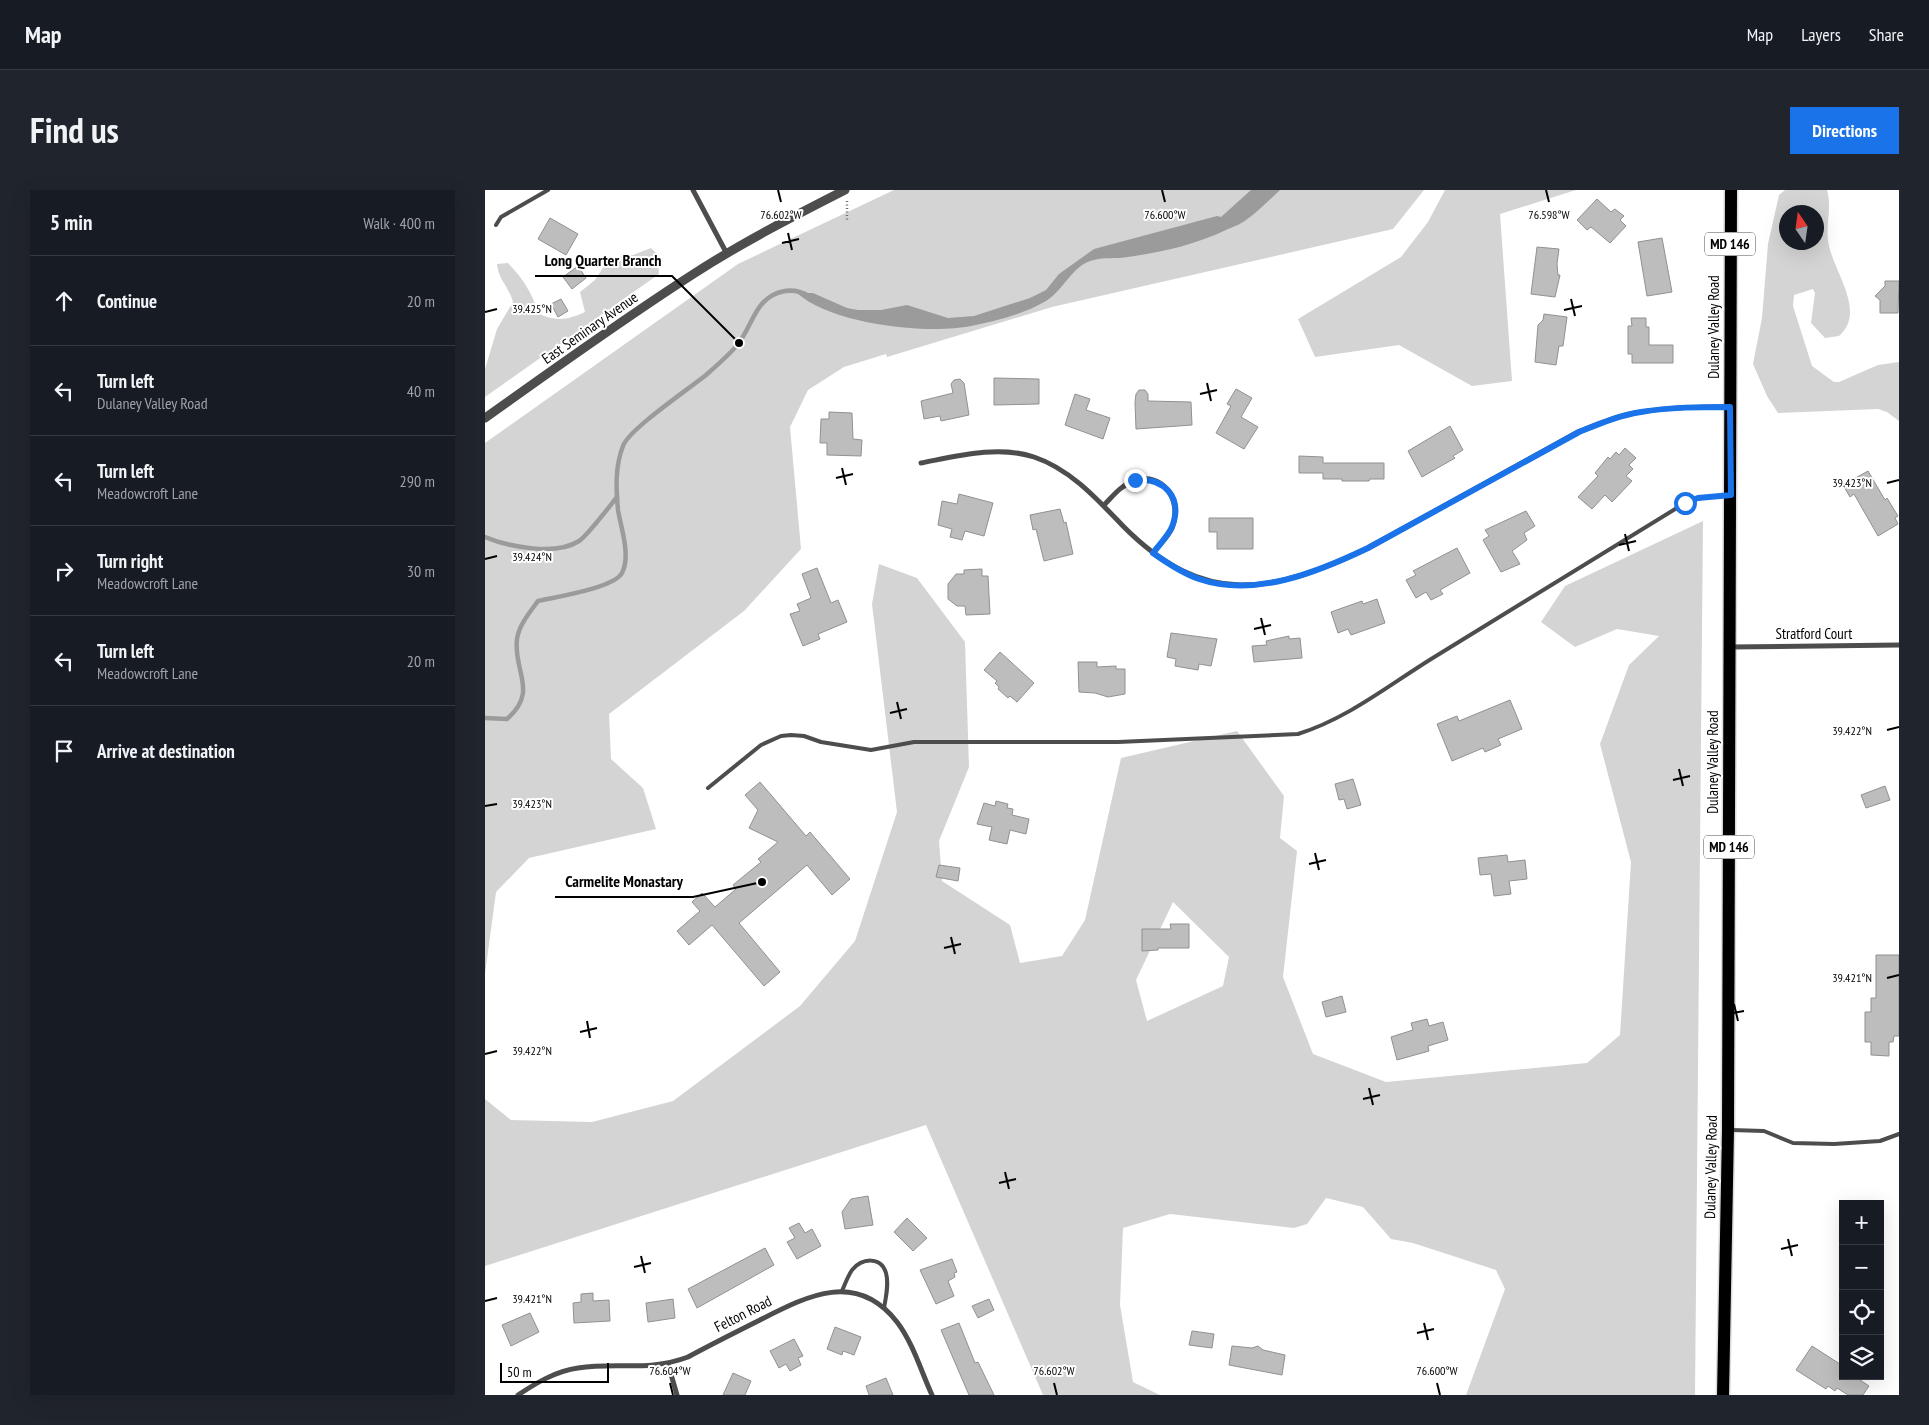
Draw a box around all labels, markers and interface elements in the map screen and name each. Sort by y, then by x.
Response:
text: Map [25,19,62,50]
text: Map [1747,23,1773,46]
text: Layers [1801,23,1841,46]
text: Share [1869,23,1904,46]
text: Find us [30,107,119,153]
button: Directions [1790,107,1899,154]
north arrow [1779,205,1824,250]
text: 76.602°W [760,207,802,222]
text: 76.600°W [1144,207,1186,222]
text: 76.598°W [1528,207,1570,222]
text: 5 min [50,209,92,236]
text: Walk · 400 m [363,213,435,233]
road number: MD 146 [1705,232,1755,256]
callout: Long Quarter Branch [535,245,672,276]
text: Long Quarter Branch [544,250,662,270]
street label: Dulaney Valley Road [1704,275,1723,379]
icon: ahead [50,287,78,315]
street label: East Seminary Avenue [538,287,641,368]
text: Continue [97,289,157,313]
text: 20 m [407,291,435,311]
text: 39.425°N [512,301,552,316]
text: Turn left [97,369,154,393]
icon: left [50,377,78,405]
text: 40 m [407,381,435,401]
text: Dulaney Valley Road [97,393,208,413]
text: Turn left [97,459,154,483]
icon: left [50,467,78,495]
route end [1124,469,1147,492]
text: 290 m [400,471,435,491]
text: 39.423°N [1832,475,1872,490]
text: Meadowcroft Lane [97,483,198,503]
route start [1674,492,1697,515]
text: Turn right [97,549,163,573]
text: 39.424°N [512,549,552,564]
icon: right [50,557,78,585]
text: 30 m [407,561,435,581]
text: Meadowcroft Lane [97,573,198,593]
street label: Stratford Court [1776,624,1852,643]
text: Turn left [97,639,154,663]
icon: left [50,647,78,675]
text: 20 m [407,651,435,671]
text: Meadowcroft Lane [97,663,198,683]
street label: Dulaney Valley Road [1703,710,1722,814]
text: 39.422°N [1832,723,1872,738]
icon: arrive [50,737,78,765]
text: Arrive at destination [97,739,235,763]
text: 39.423°N [512,796,552,811]
road number: MD 146 [1704,836,1754,859]
callout: Carmelite Monastary [555,866,693,897]
text: Carmelite Monastary [565,871,683,891]
text: 39.421°N [1832,970,1872,985]
text: 39.422°N [512,1043,552,1058]
street label: Dulaney Valley Road [1700,1115,1721,1219]
map controls [1839,1200,1884,1380]
button: + [1839,1200,1884,1245]
button: − [1839,1245,1884,1290]
button: locate [1839,1290,1884,1335]
text: 39.421°N [512,1291,552,1306]
street label: Felton Road [711,1291,775,1336]
button: layers [1839,1335,1884,1380]
scale bar [500,1360,609,1383]
text: 50 m [507,1363,532,1381]
text: 76.604°W [649,1363,691,1378]
text: 76.602°W [1033,1363,1075,1378]
text: 76.600°W [1416,1363,1458,1378]

